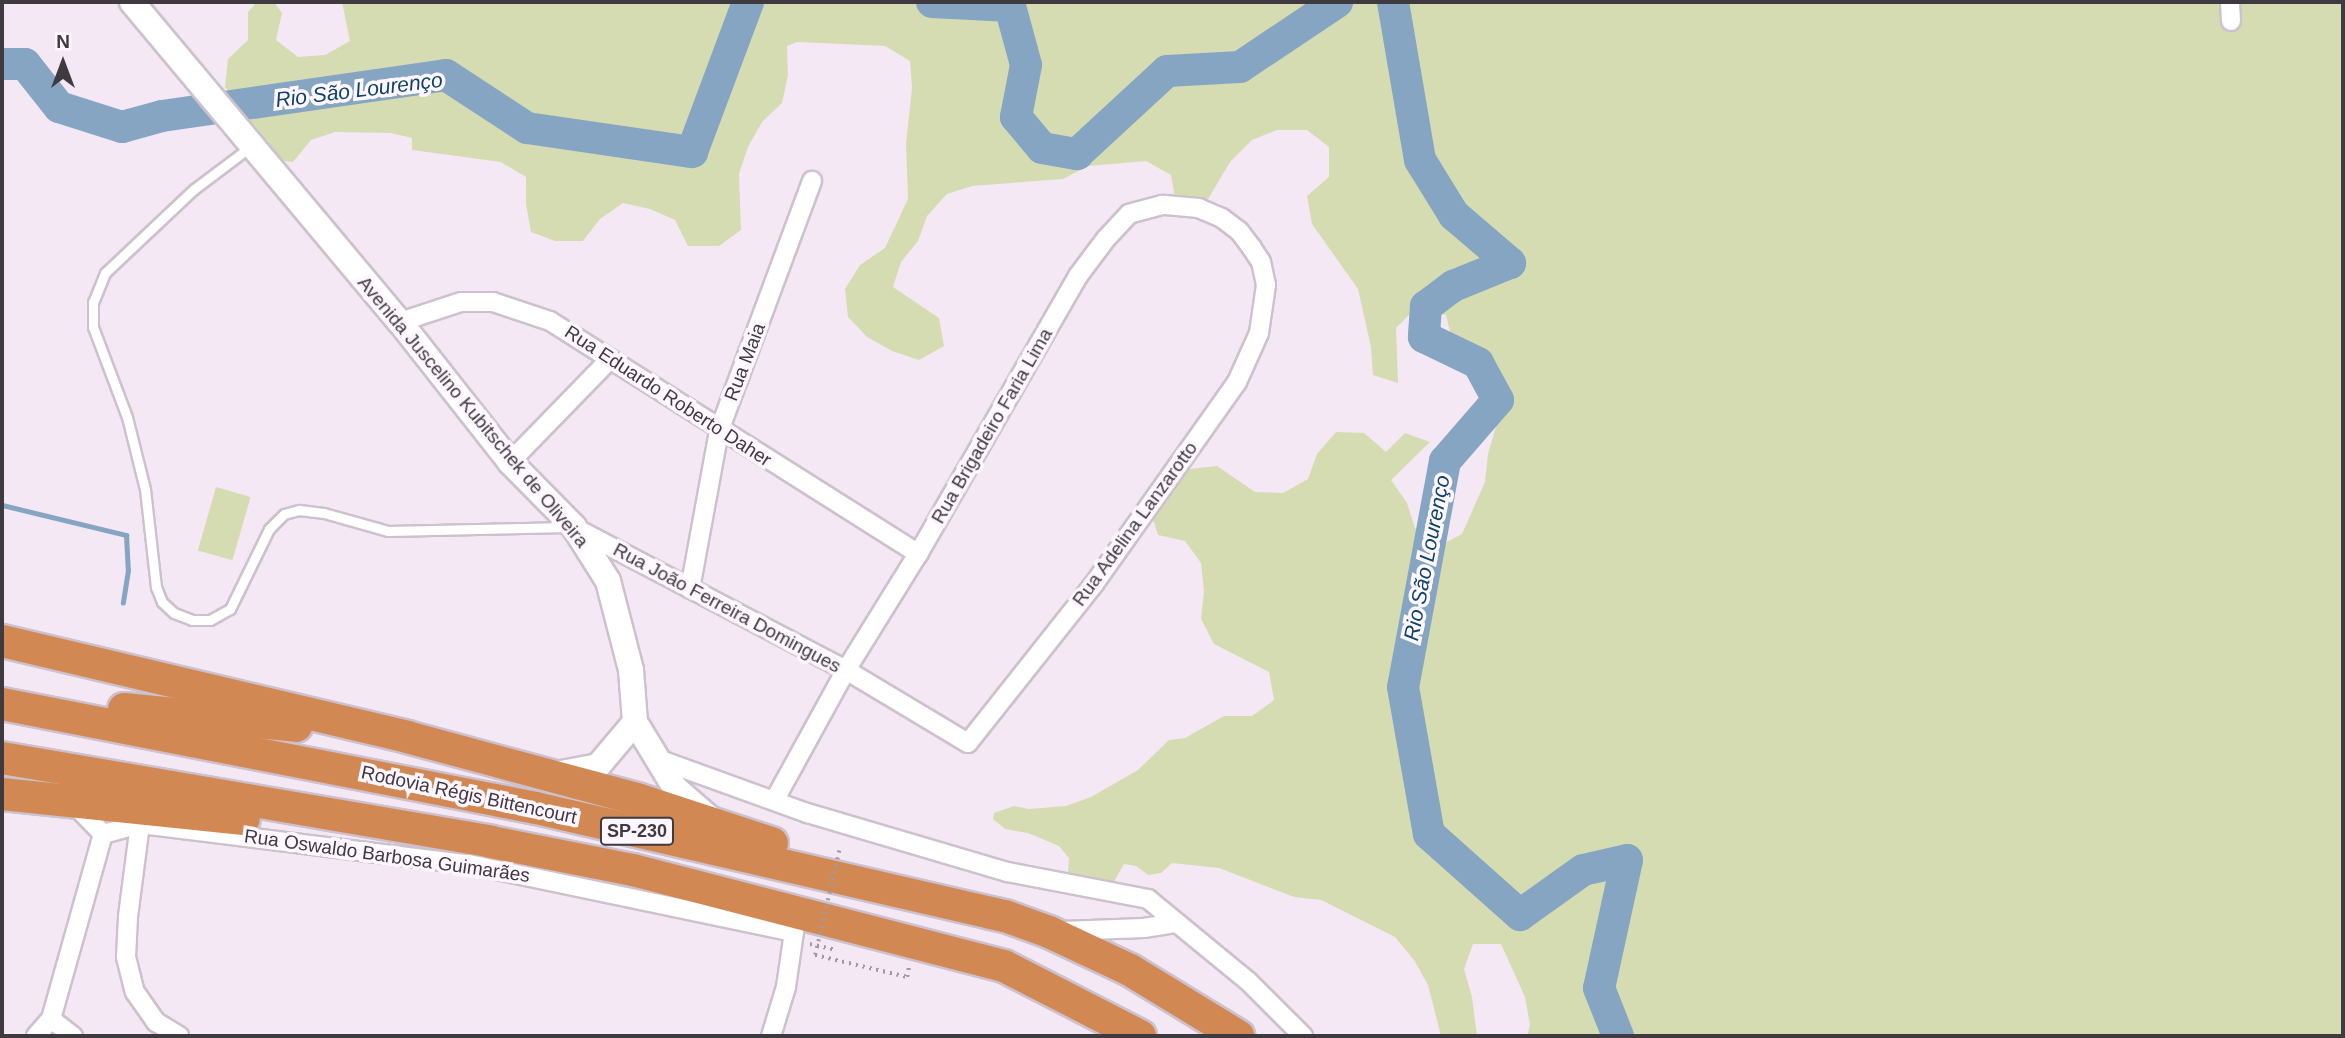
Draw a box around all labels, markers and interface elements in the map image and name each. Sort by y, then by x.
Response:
north arrow [28,28,98,98]
text: N [56,31,70,52]
water label: Rio São Lourenço [274,67,444,113]
street label: Avenida Juscelino Kubitschek de Oliveira [353,272,593,552]
street label: Rua Maia [720,320,770,404]
street label: Rua Eduardo Roberto Daher [560,321,776,471]
street label: Rua Brigadeiro Faria Lima [927,324,1057,528]
street label: Rua Adelina Lanzarotto [1067,437,1203,611]
water label: Rio São Lourenço [1399,473,1455,643]
street label: Rua João Ferreira Domingues [609,538,845,678]
street label: Rodovia Régis Bittencourt [359,761,579,829]
road number: SP-230 [598,816,676,846]
street label: Rua Oswaldo Barbosa Guimarães [243,825,531,887]

